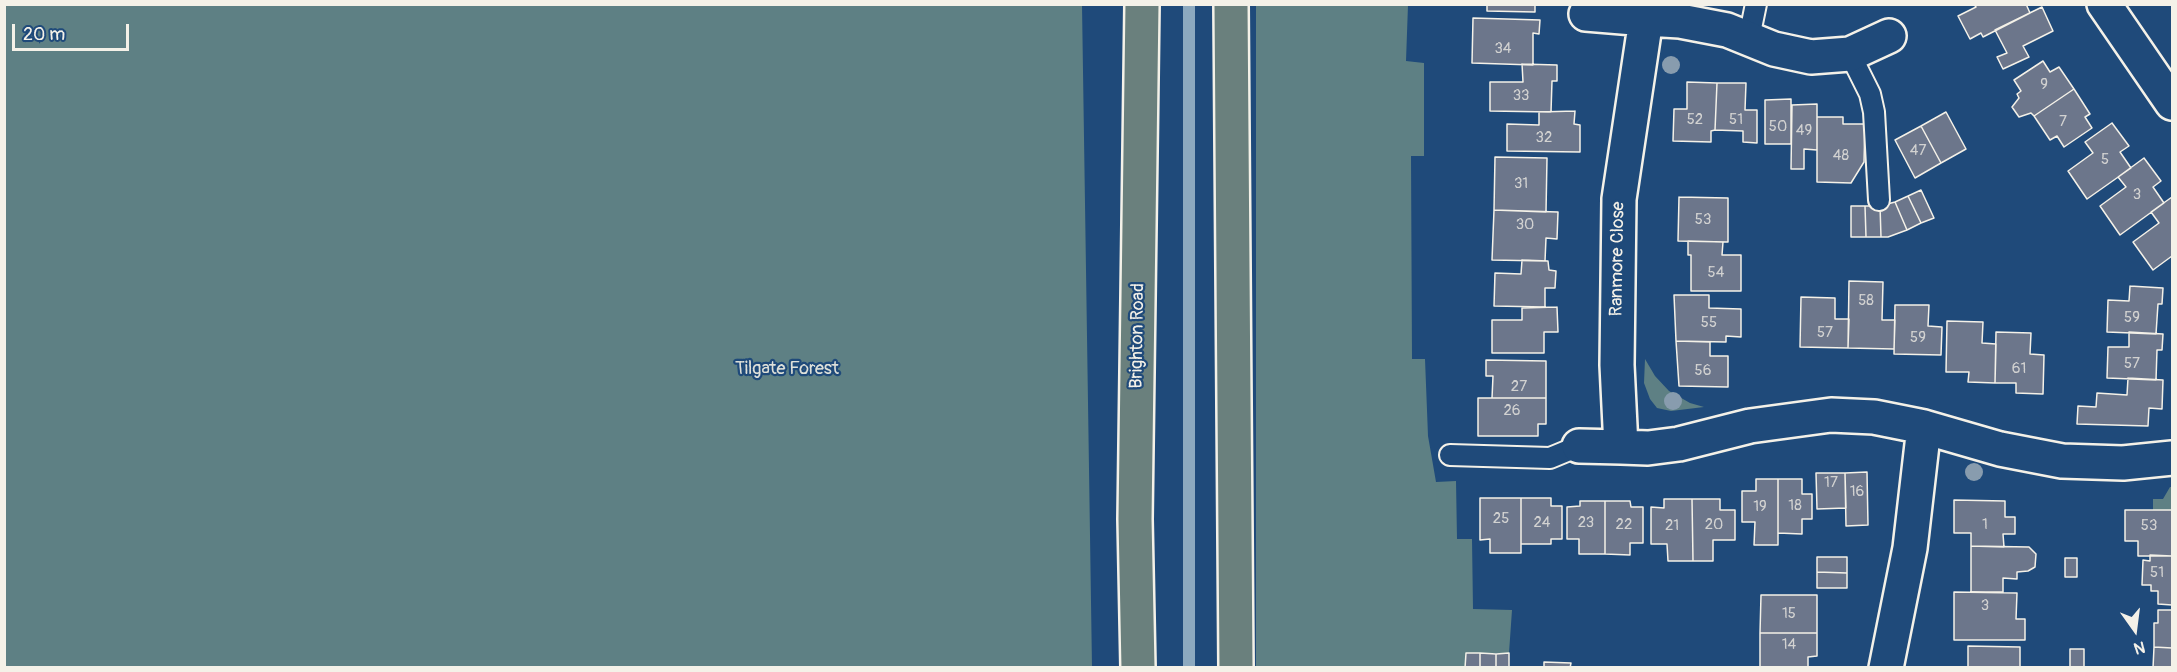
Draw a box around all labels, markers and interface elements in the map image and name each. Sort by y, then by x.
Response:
scale bar [15,12,132,50]
text: 20 m [23,23,65,46]
house number: 34 [1494,40,1512,58]
house number: 9 [2040,76,2048,94]
house number: 33 [1513,87,1529,105]
house number: 52 [1687,111,1703,129]
house number: 51 [1729,111,1743,129]
house number: 7 [2059,113,2067,131]
house number: 50 [1769,118,1787,136]
house number: 49 [1796,122,1812,140]
house number: 32 [1536,129,1552,147]
house number: 47 [1910,142,1926,160]
house number: 48 [1833,147,1849,165]
house number: 5 [2101,151,2109,169]
house number: 31 [1514,175,1528,193]
house number: 3 [2133,186,2141,204]
street label: Ranmore Close [1606,201,1630,317]
house number: 53 [1695,211,1711,229]
house number: 30 [1516,216,1534,234]
house number: 54 [1708,264,1724,282]
street label: Brighton Road [1126,283,1150,389]
house number: 58 [1858,292,1874,310]
house number: 59 [2124,309,2140,327]
house number: 55 [1701,314,1717,332]
house number: 57 [1817,324,1833,342]
house number: 59 [1910,329,1926,347]
house number: 57 [2124,355,2140,373]
park label: Tilgate Forest [735,358,839,380]
house number: 61 [2012,360,2026,378]
house number: 56 [1695,362,1711,380]
house number: 27 [1511,378,1527,396]
house number: 26 [1503,402,1521,420]
house number: 17 [1824,474,1838,492]
house number: 16 [1850,483,1864,501]
house number: 18 [1788,497,1802,515]
house number: 19 [1753,498,1767,516]
house number: 25 [1493,510,1509,528]
house number: 24 [1533,514,1551,532]
house number: 23 [1578,514,1594,532]
house number: 22 [1616,516,1632,534]
house number: 20 [1705,516,1723,534]
house number: 1 [1982,516,1988,534]
house number: 21 [1665,517,1679,535]
house number: 53 [2141,517,2157,535]
house number: 51 [2150,564,2164,582]
house number: 3 [1981,597,1989,615]
north arrow [2105,600,2165,660]
house number: 15 [1782,605,1796,623]
house number: 14 [1782,636,1796,654]
text: N [2132,636,2147,658]

